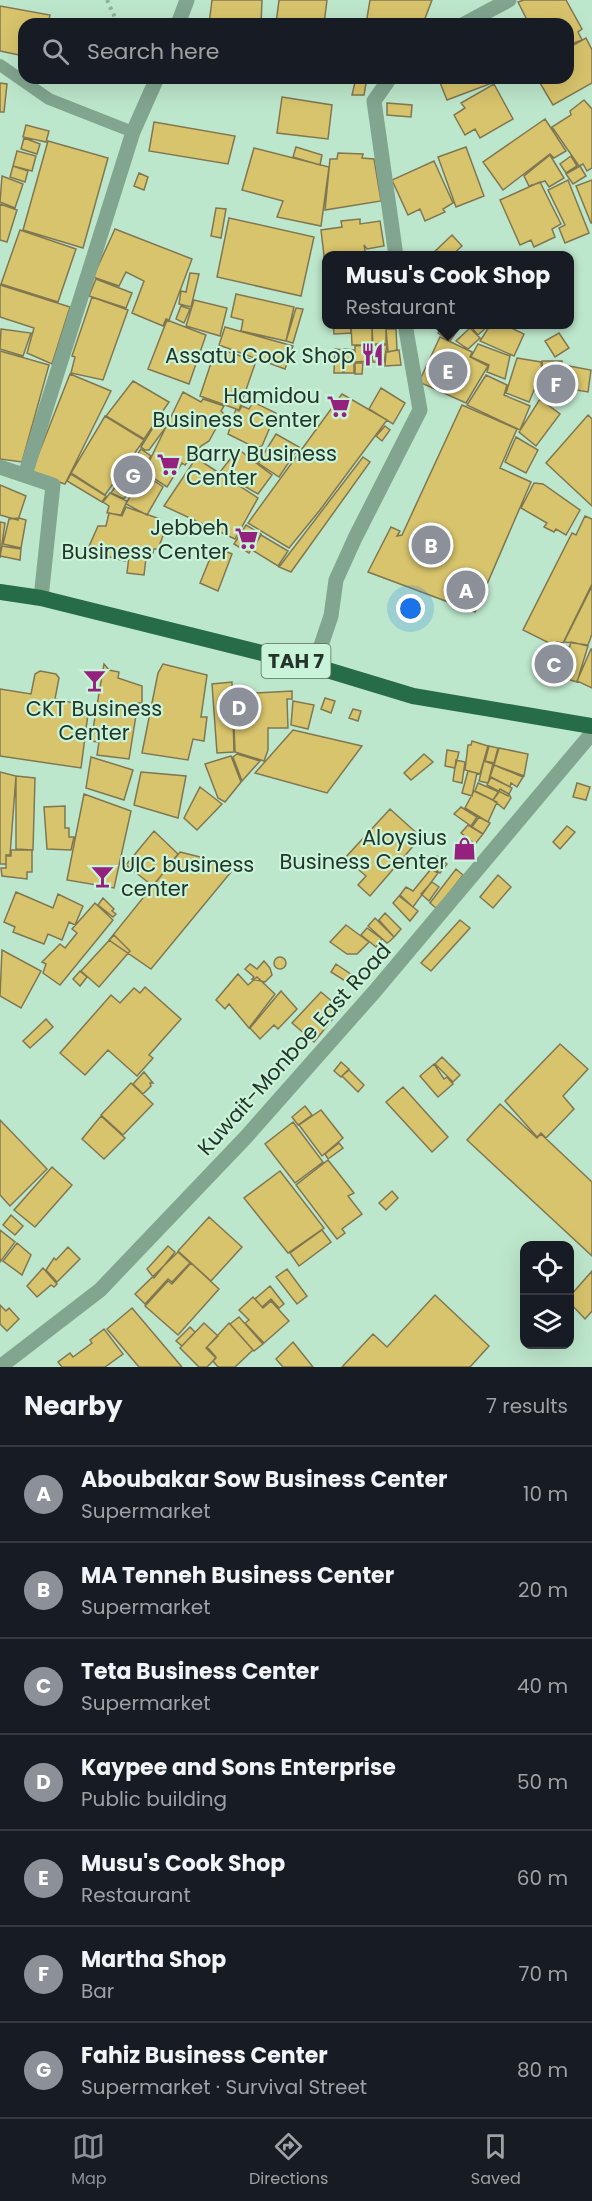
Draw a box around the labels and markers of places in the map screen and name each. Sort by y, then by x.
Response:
place label: Assatu Cook Shop [165,341,355,370]
restaurant icon: Assatu Cook Shop [360,342,386,368]
pin: E [428,348,468,394]
pin: F [536,362,576,406]
place label: Hamidou Business Center [152,381,320,434]
supermarket icon: Hamidou Business Center [325,394,351,420]
place label: Barry Business Center [186,439,337,492]
pin: G [114,452,152,498]
supermarket icon: Barry Business Center [155,452,181,478]
place label: Jebbeh Business Center [61,513,229,566]
pin: B [412,522,450,568]
supermarket icon: Jebbeh Business Center [234,526,260,552]
pin: A [446,568,486,612]
pin: C [534,642,574,686]
bar icon: CKT Business Center [81,667,107,693]
pin: D [220,684,258,730]
place label: CKT Business Center [26,694,162,747]
place label: Aloysius Business Center [279,823,447,876]
shop icon: Aloysius Business Center [452,836,478,862]
place label: UIC business center [121,850,254,903]
bar icon: UIC business center [90,863,116,889]

